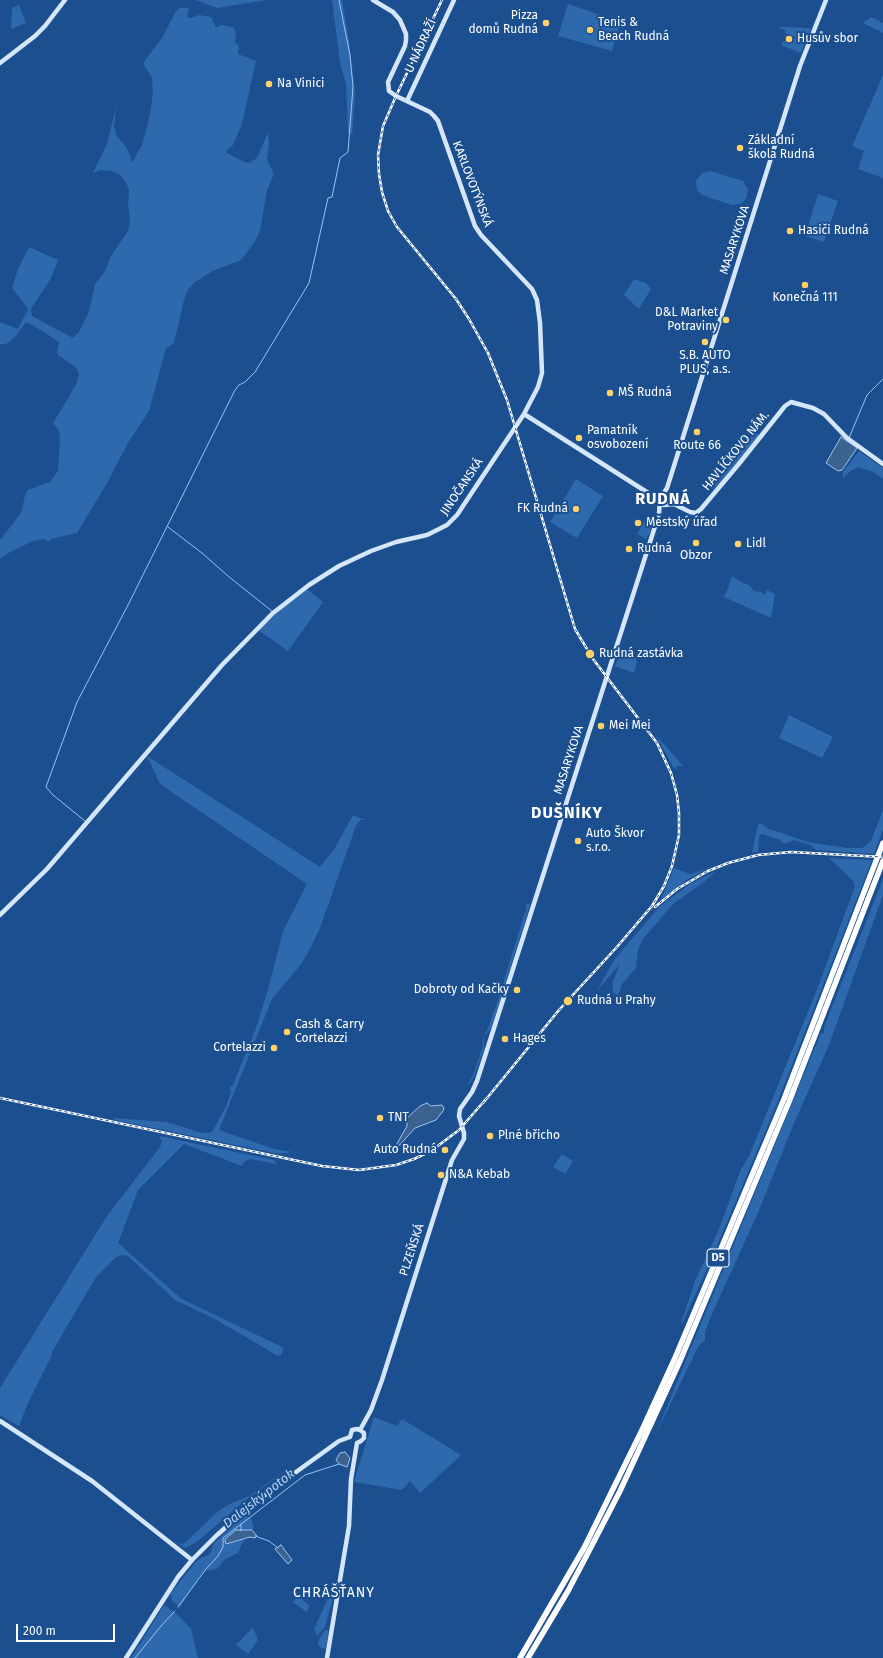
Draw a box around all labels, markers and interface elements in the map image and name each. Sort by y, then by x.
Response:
place label: Pizza domů Rudná [468,9,538,37]
place label: Tenis & Beach Rudná [598,16,669,44]
street label: U NÁDRAŽÍ [402,17,440,75]
marker: Pizza domů Rudná [541,18,551,28]
marker: Tenis & Beach Rudná [585,25,595,35]
place label: Husův sbor [797,32,858,46]
marker: Husův sbor [784,34,794,44]
place label: Na Vinici [277,77,324,91]
marker: Na Vinici [264,79,274,89]
place label: Základní škola Rudná [748,134,815,162]
street label: KARLOVOTÝNSKÁ [449,139,495,229]
marker: Základní škola Rudná [735,143,745,153]
street label: MASARYKOVA [717,204,753,276]
place label: Hasiči Rudná [798,224,869,238]
marker: Hasiči Rudná [785,226,795,236]
marker: Konečná 111 [800,280,810,290]
place label: Konečná 111 [772,291,838,305]
place label: D&L Market Potraviny [655,306,718,334]
marker: D&L Market Potraviny [721,315,731,325]
marker: S.B. AUTO PLUS, a.s. [700,337,710,347]
place label: S.B. AUTO PLUS, a.s. [679,349,731,377]
place label: MŠ Rudná [618,386,672,400]
marker: MŠ Rudná [605,388,615,398]
street label: HAVLÍČKOVO NÁM. [699,408,773,494]
place label: Pamatník osvobození [587,424,648,452]
marker: Route 66 [692,427,702,437]
marker: Pamatník osvobození [574,433,584,443]
place label: Route 66 [673,439,721,453]
street label: JINOČANSKÁ [438,456,486,518]
district label: RUDNÁ [635,490,691,510]
place label: FK Rudná [517,502,568,516]
marker: FK Rudná [571,504,581,514]
place label: Městský úřad [646,516,718,530]
marker: Městský úřad [633,518,643,528]
place label: Lidl [746,537,766,551]
marker: Obzor [691,538,701,548]
marker: Lidl [733,539,743,549]
place label: Rudná [637,542,672,556]
marker: Rudná [624,544,634,554]
place label: Obzor [680,549,712,563]
place label: Rudná zastávka [599,647,683,661]
marker: Rudná zastávka [584,648,596,660]
place label: Mei Mei [609,719,651,733]
marker: Mei Mei [596,721,606,731]
street label: MASARYKOVA [551,724,587,796]
district label: DUŠNÍKY [531,804,603,824]
place label: Auto Škvor s.r.o. [586,827,644,855]
marker: Auto Škvor s.r.o. [573,836,583,846]
place label: Dobroty od Kačky [414,983,509,997]
marker: Dobroty od Kačky [512,985,522,995]
place label: Rudná u Prahy [577,994,656,1008]
marker: Rudná u Prahy [562,995,574,1007]
place label: Cash & Carry Cortelazzi [295,1018,364,1046]
marker: Cash & Carry Cortelazzi [282,1027,292,1037]
place label: Hages [513,1032,546,1046]
marker: Hages [500,1034,510,1044]
place label: Cortelazzi [213,1041,266,1055]
marker: Cortelazzi [269,1043,279,1053]
place label: TNT [388,1111,409,1125]
marker: TNT [375,1113,385,1123]
place label: Plné břicho [498,1129,560,1143]
marker: Plné břicho [485,1131,495,1141]
place label: Auto Rudná [374,1143,437,1157]
marker: Auto Rudná [440,1145,450,1155]
place label: N&A Kebab [449,1168,510,1182]
marker: N&A Kebab [436,1170,446,1180]
street label: PLZEŇSKÁ [397,1222,427,1278]
road number: D5 [707,1249,729,1267]
water label: Dalejský potok [220,1466,298,1532]
district label: CHRÁŠŤANY [293,1585,375,1601]
scale bar [18,1616,117,1642]
text: 200 m [23,1624,56,1638]

